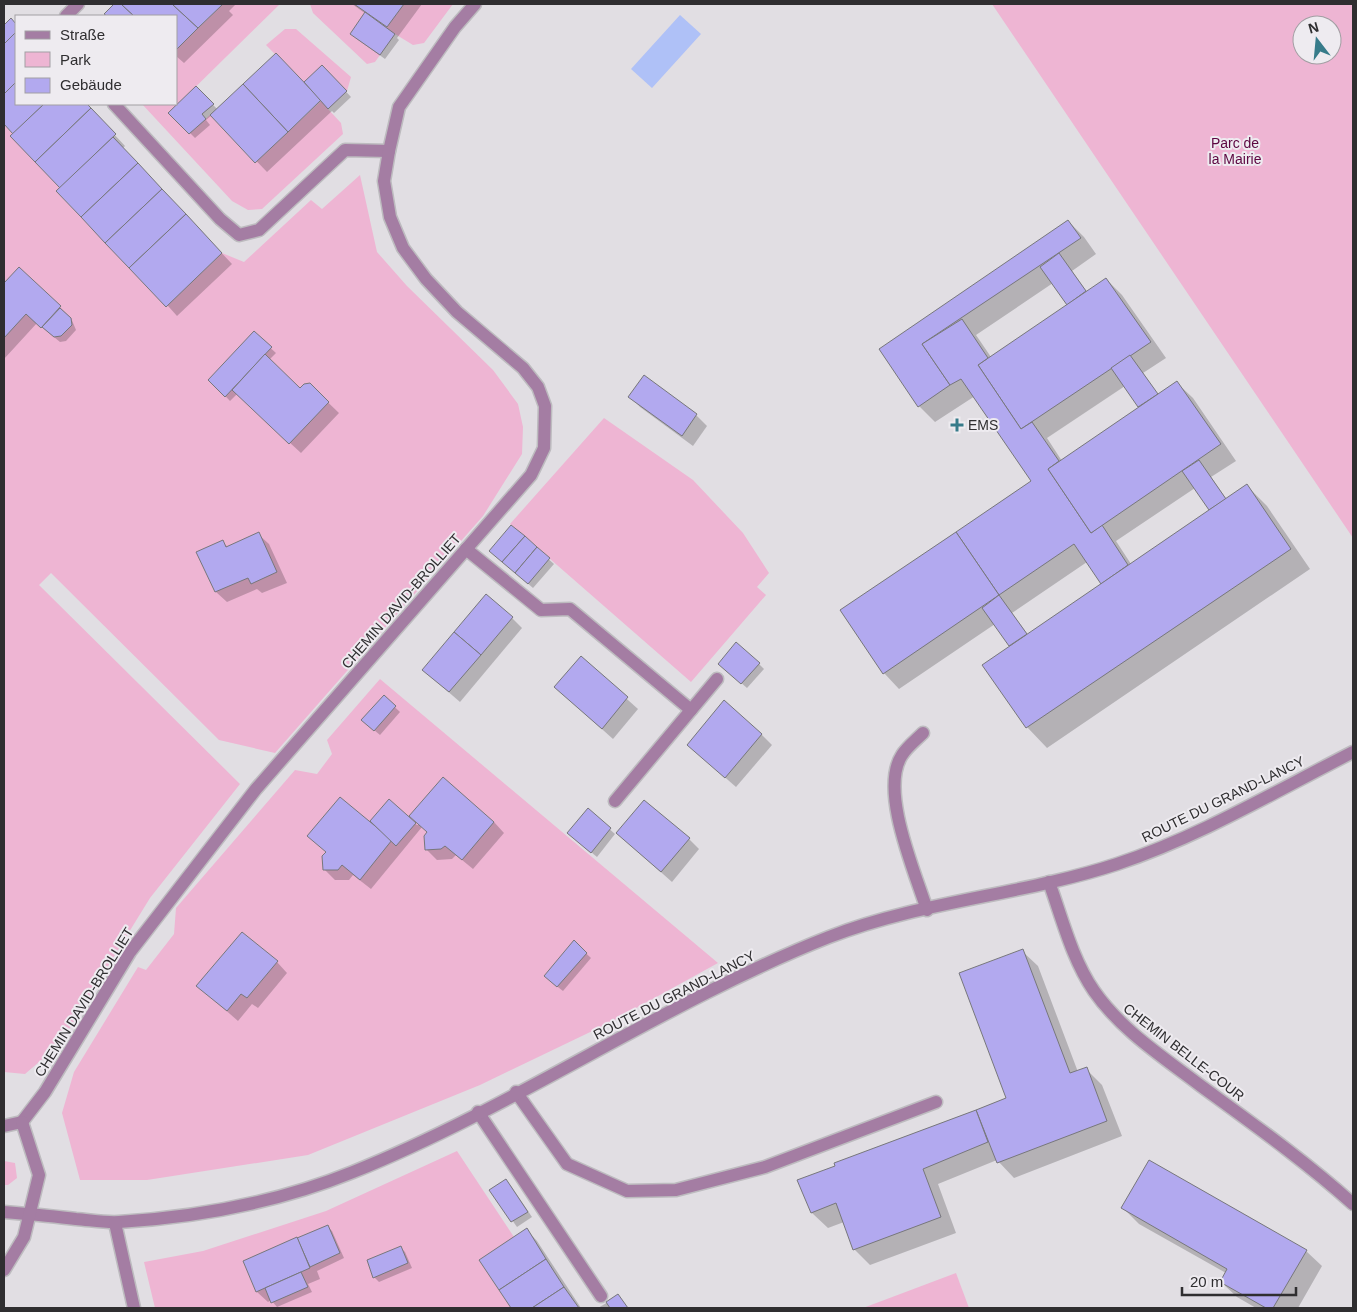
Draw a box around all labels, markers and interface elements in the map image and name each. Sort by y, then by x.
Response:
legend [15,15,178,105]
north arrow [1292,15,1342,65]
text: N [1306,18,1320,37]
text: Straße [60,26,105,43]
text: Park [60,51,91,68]
text: Gebäude [60,76,122,93]
park label: Parc de la Mairie [1209,135,1262,167]
place label: EMS [968,417,998,433]
marker: EMS [950,418,964,432]
street label: CHEMIN DAVID-BROLLIET [338,530,464,672]
street label: ROUTE DU GRAND-LANCY [1139,752,1307,845]
street label: CHEMIN DAVID-BROLLIET [31,924,137,1080]
street label: ROUTE DU GRAND-LANCY [591,947,758,1043]
street label: CHEMIN BELLE-COUR [1121,1000,1247,1104]
scale bar [1182,1264,1296,1296]
text: 20 m [1190,1273,1223,1290]

